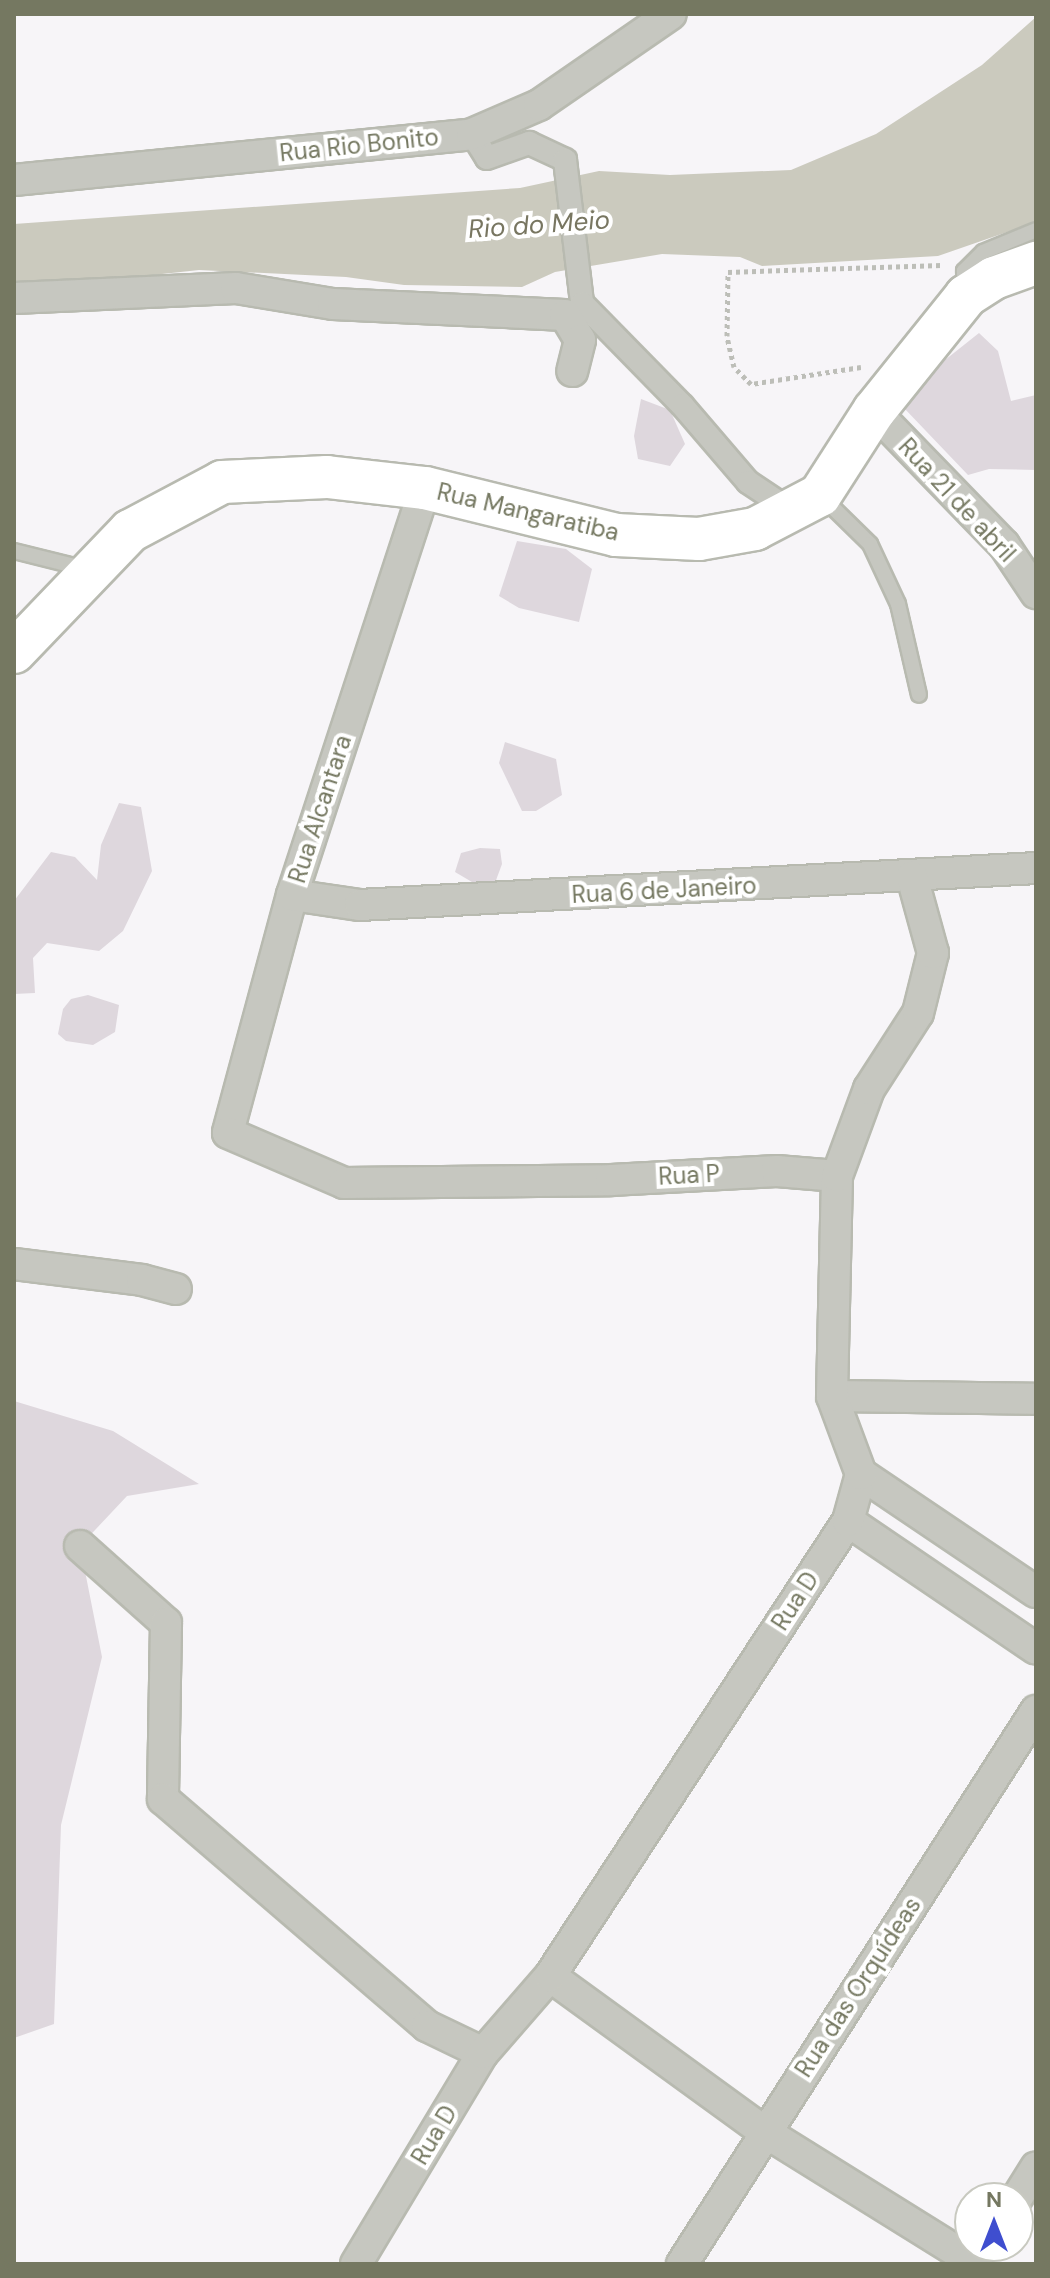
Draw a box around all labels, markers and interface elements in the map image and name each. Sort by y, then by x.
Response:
street label: Rua Rio Bonito [278,122,440,168]
water label: Rio do Meio [467,204,611,246]
street label: Rua 21 de abril [892,432,1022,568]
street label: Rua Mangaratiba [434,477,622,547]
street label: Rua Alcantara [283,731,357,887]
street label: Rua 6 de Janeiro [571,871,757,909]
street label: Rua P [658,1159,720,1191]
street label: Rua D [766,1566,824,1636]
street label: Rua das Orquídeas [789,1892,927,2082]
street label: Rua D [405,2100,463,2170]
north arrow [954,2182,1034,2262]
text: N [986,2185,1002,2214]

